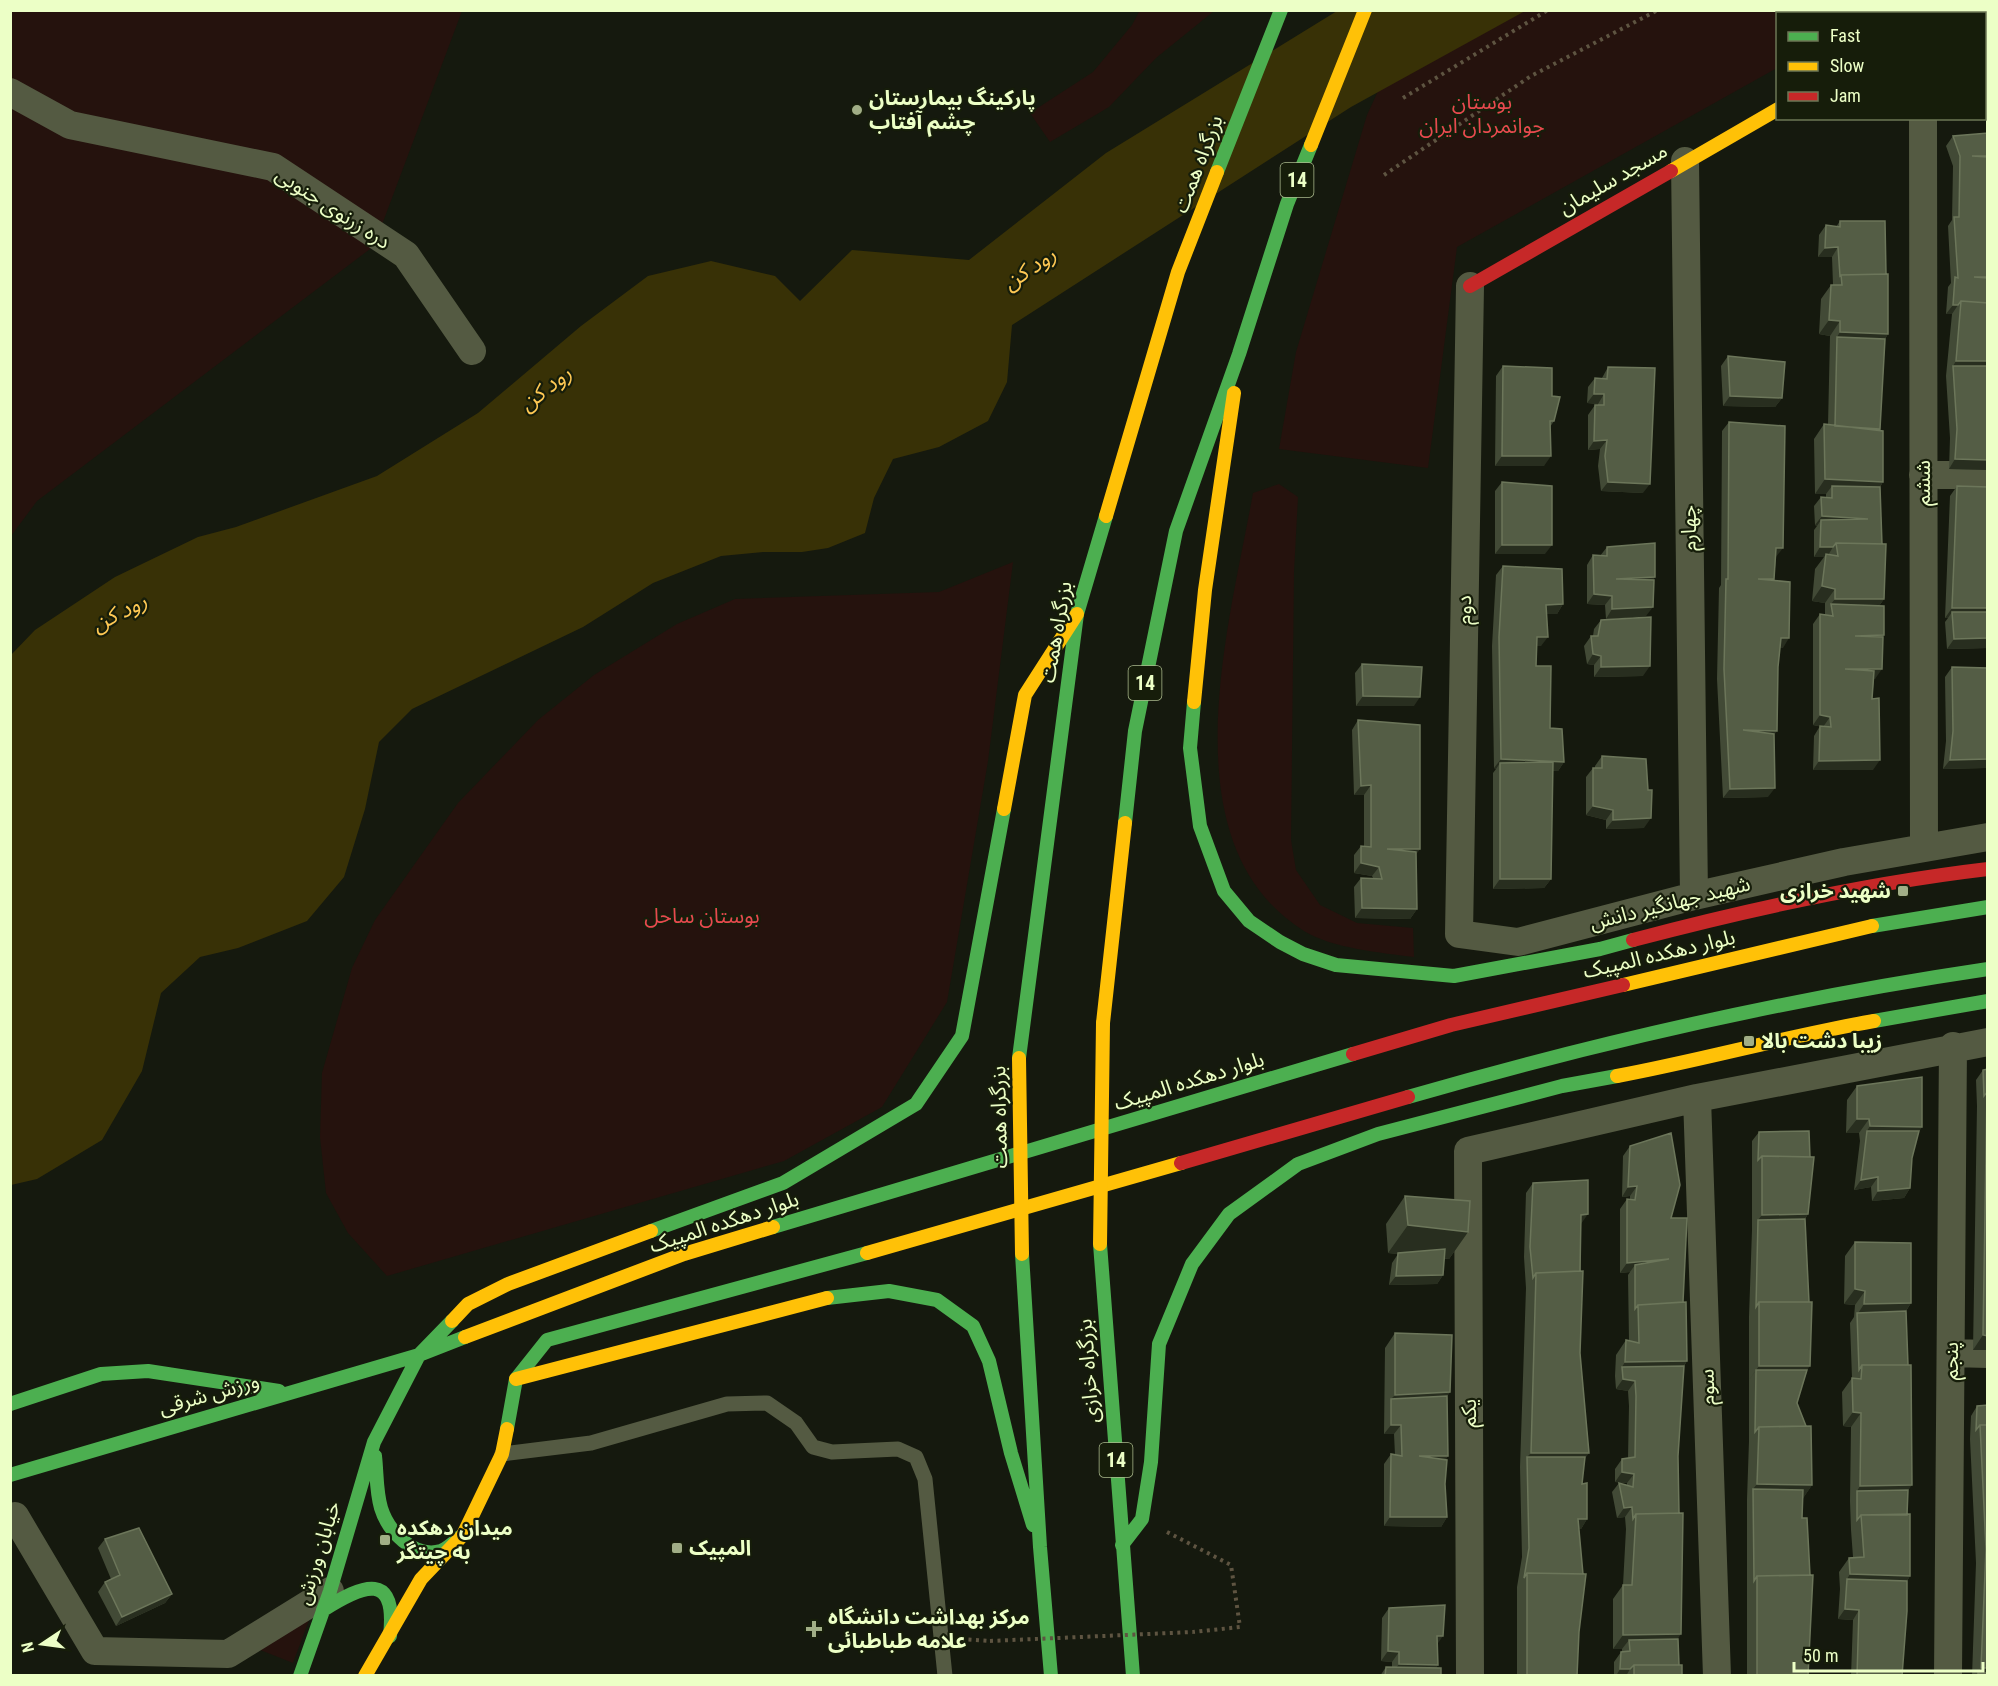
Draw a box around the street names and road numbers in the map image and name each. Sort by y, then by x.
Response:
street label: بزرگراه همت [1168,112,1228,216]
street label: مسجد سلیمان [1554,138,1672,220]
street label: دره زرنوی جنوبی [271,162,395,254]
road number: 14 [1280,163,1314,197]
street label: ششم [1911,460,1938,506]
street label: چهارم [1677,505,1705,551]
street label: بزرگراه همت [1035,579,1077,685]
street label: دوم [1452,595,1480,625]
road number: 14 [1128,666,1162,700]
street label: شهید جهانگیر دانش [1587,871,1753,935]
street label: بلوار دهکده المپیک [1581,925,1738,984]
street label: بلوار دهکده المپیک [1111,1047,1267,1116]
street label: بزرگراه همت [986,1065,1012,1169]
street label: بلوار دهکده المپیک [646,1187,802,1259]
street label: بزرگراه خرازی [1072,1318,1104,1424]
street label: پنجم [1939,1342,1966,1380]
street label: ورزش شرقی [156,1368,262,1420]
street label: سوم [1694,1368,1724,1406]
street label: یکم [1457,1399,1484,1427]
road number: 14 [1100,1443,1132,1477]
street label: خیابان ورزش [291,1498,345,1608]

